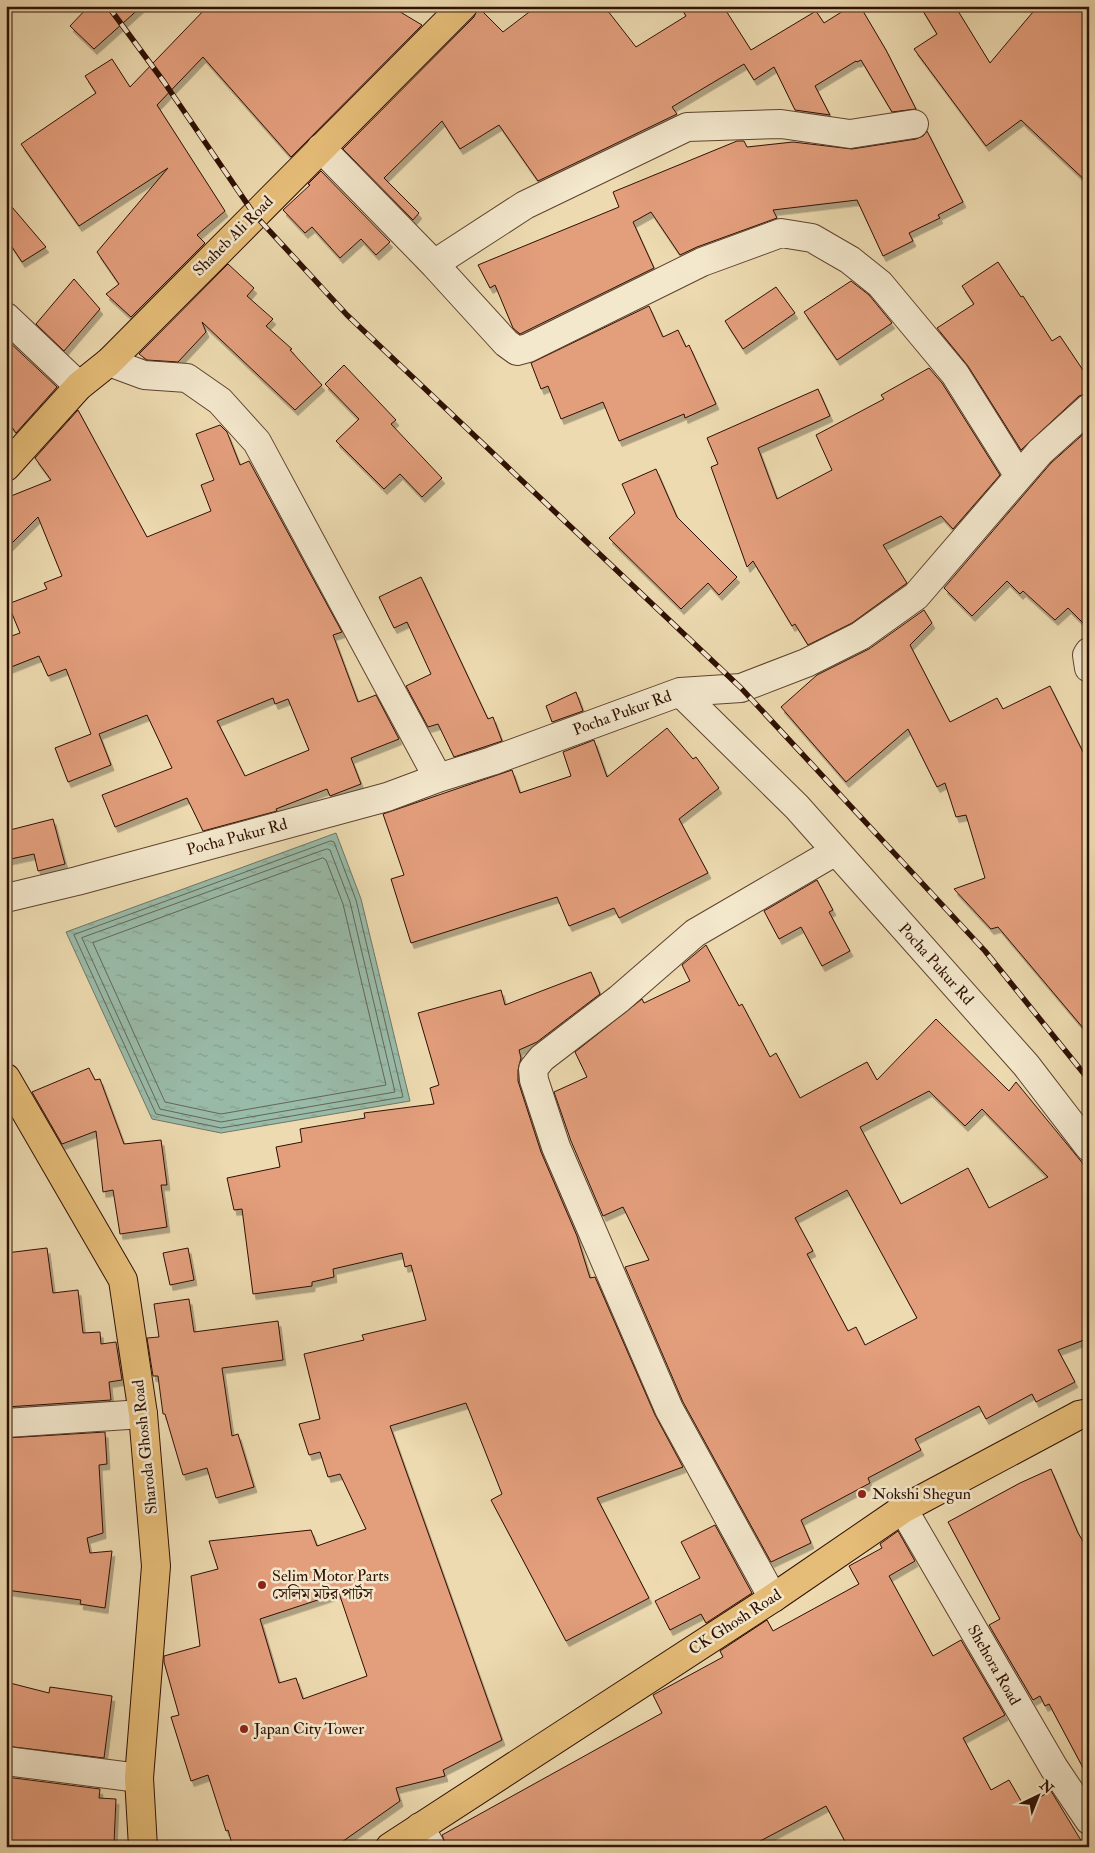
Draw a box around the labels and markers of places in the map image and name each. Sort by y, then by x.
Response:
place label: Nokshi Shegun [872,1484,971,1504]
marker: Nokshi Shegun [856,1488,868,1500]
place label: Selim Motor Parts সেলিম মটর পার্টস [272,1566,389,1604]
marker: Selim Motor Parts সেলিম মটর পার্টস [256,1579,268,1591]
place label: Japan City Tower [253,1719,364,1740]
marker: Japan City Tower [238,1723,250,1735]

